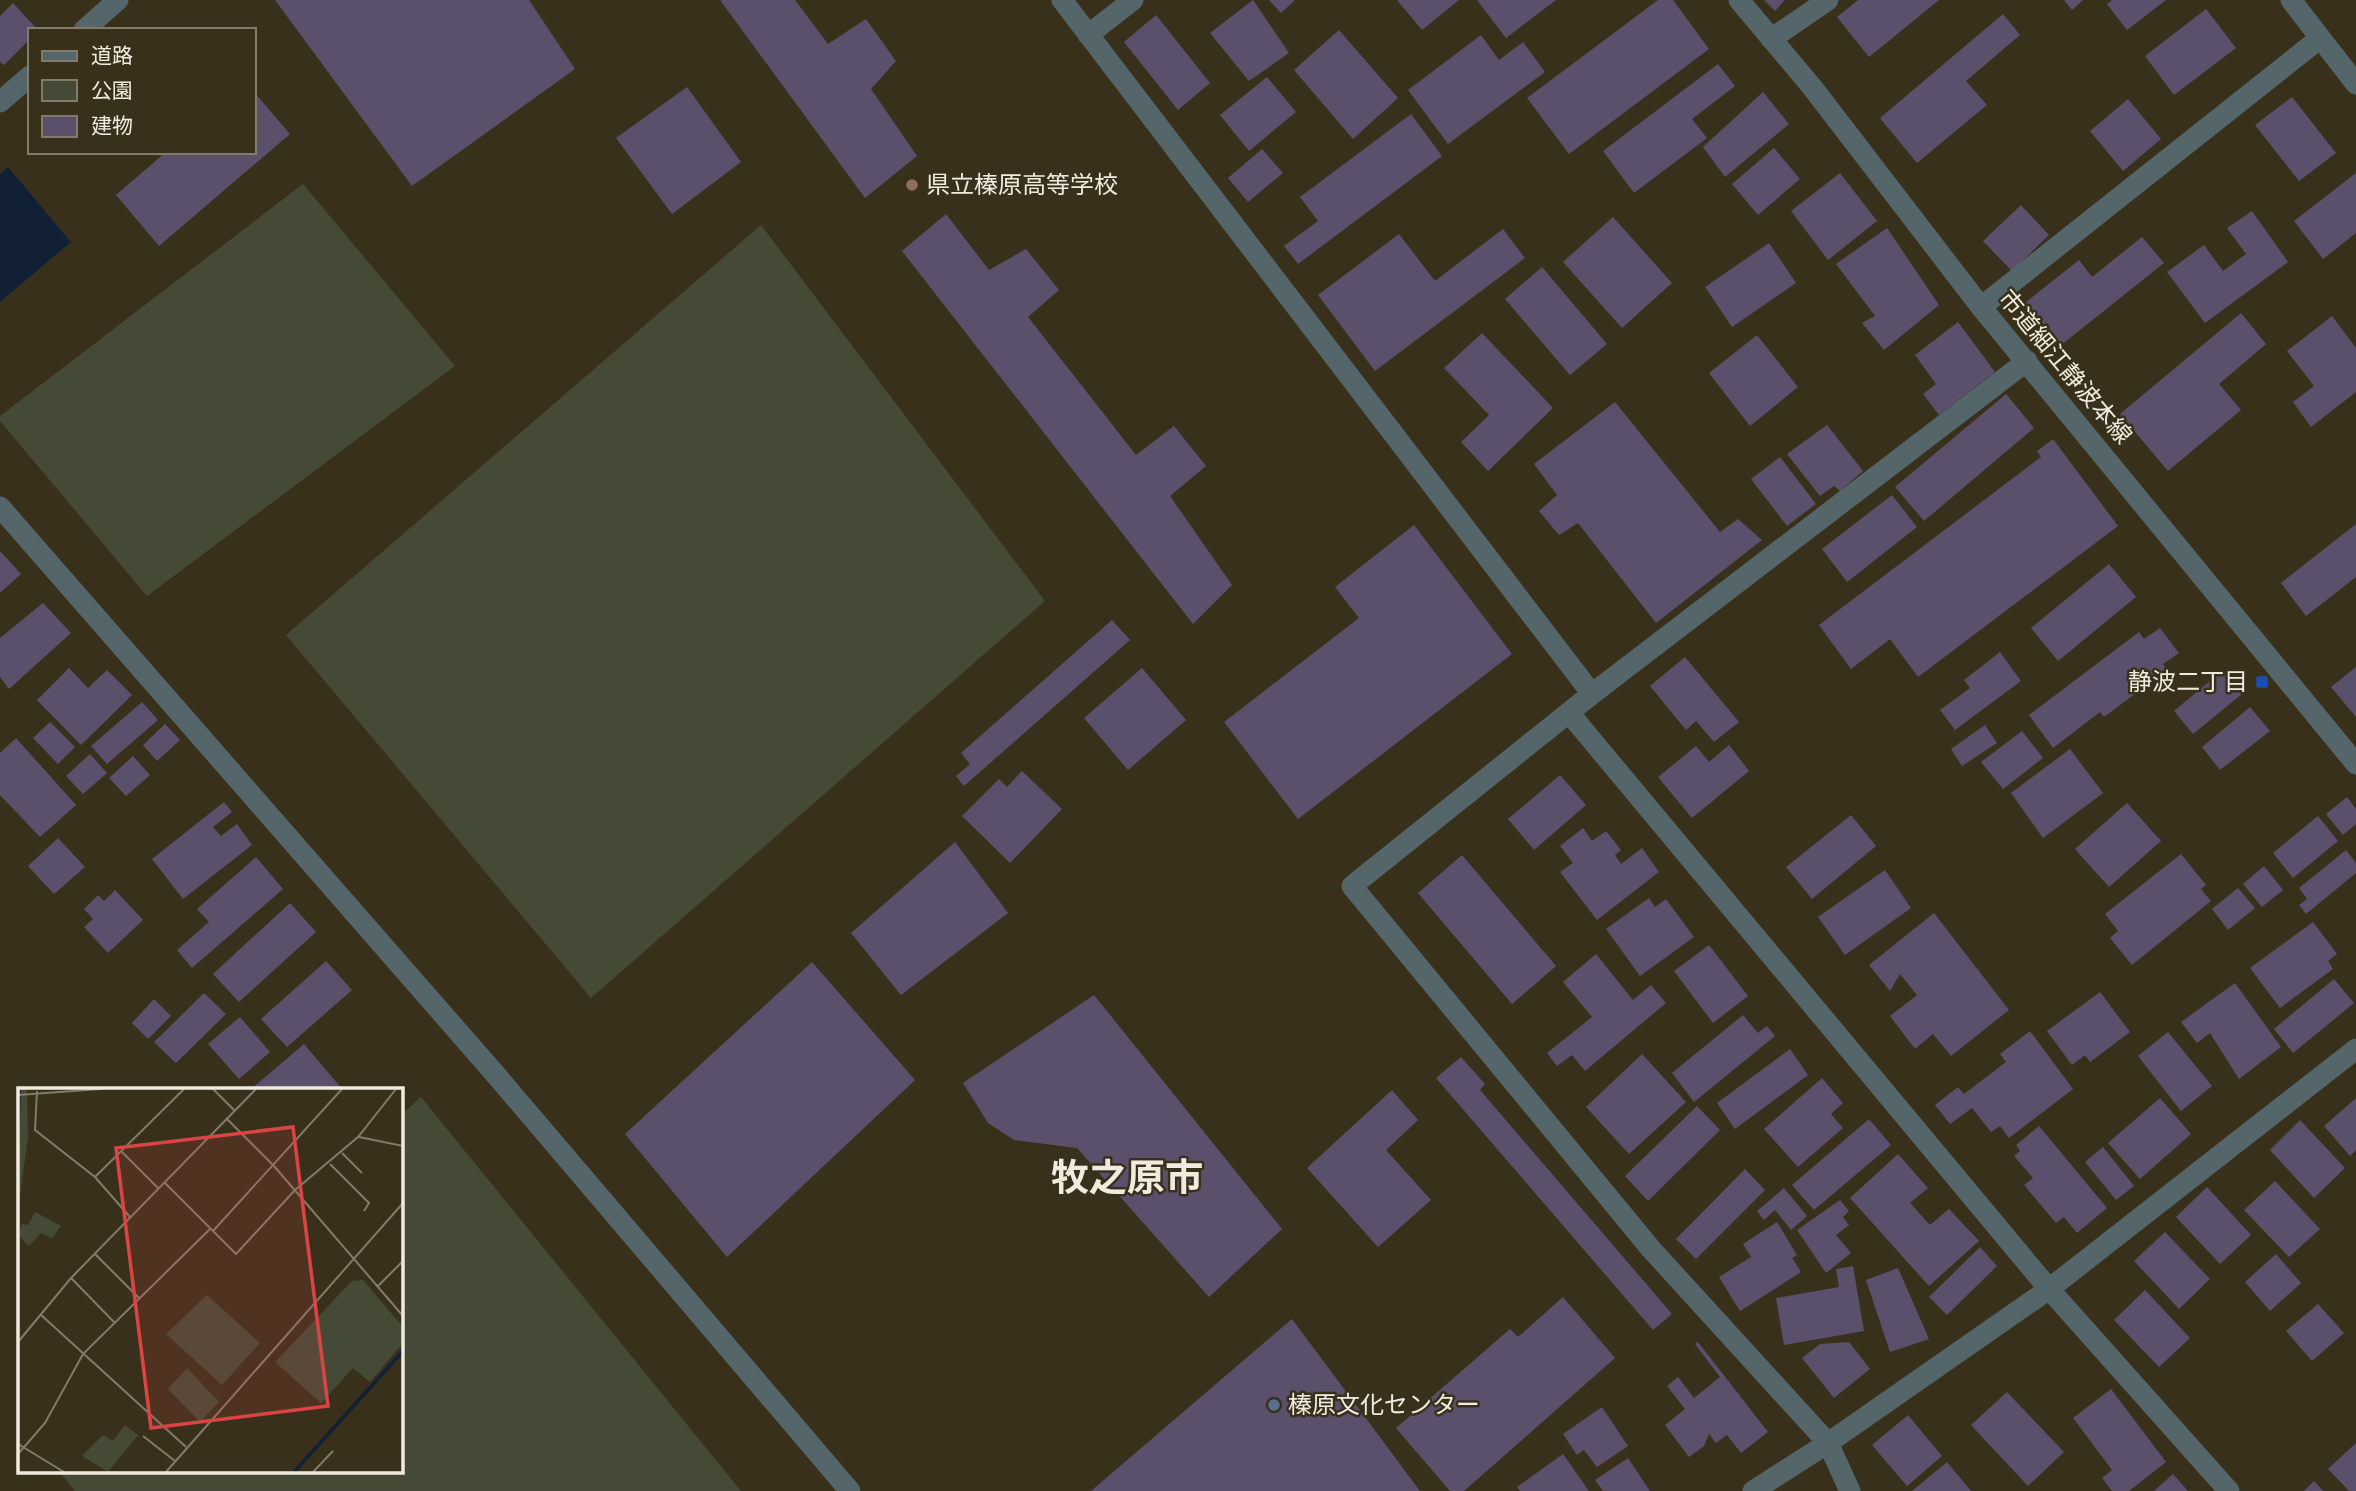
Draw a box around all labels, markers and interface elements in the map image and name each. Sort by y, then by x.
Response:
legend [28,28,256,154]
text: 道路 [91,41,133,69]
text: 公園 [91,76,133,104]
text: 建物 [91,111,133,139]
place label: 県立榛原高等学校 [926,167,1118,200]
marker: 県立榛原高等学校 [904,177,920,193]
street label: 市道細江静波本線 [1992,282,2140,450]
place label: 静波二丁目 [2128,664,2248,697]
marker: 静波二丁目 [2254,674,2270,690]
inset map [18,1088,402,1474]
district label: 牧之原市 [1051,1150,1203,1202]
place label: 榛原文化センター [1288,1387,1480,1420]
marker: 榛原文化センター [1266,1397,1282,1413]

